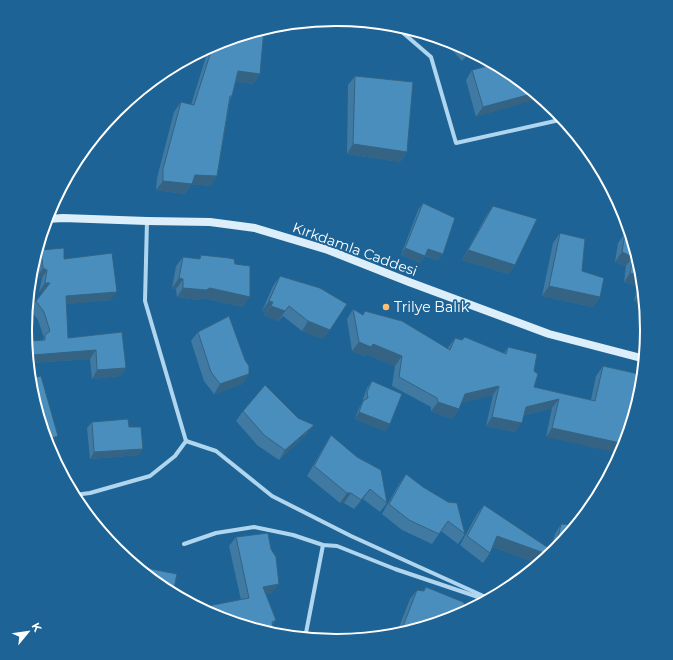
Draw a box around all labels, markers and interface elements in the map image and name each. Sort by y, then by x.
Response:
street label: Kırkdamla Caddesi [290,218,420,280]
place label: Trilye Balık [394,298,470,316]
marker: Trilye Balık [381,302,391,312]
north arrow [8,612,48,652]
text: K [29,620,45,635]

